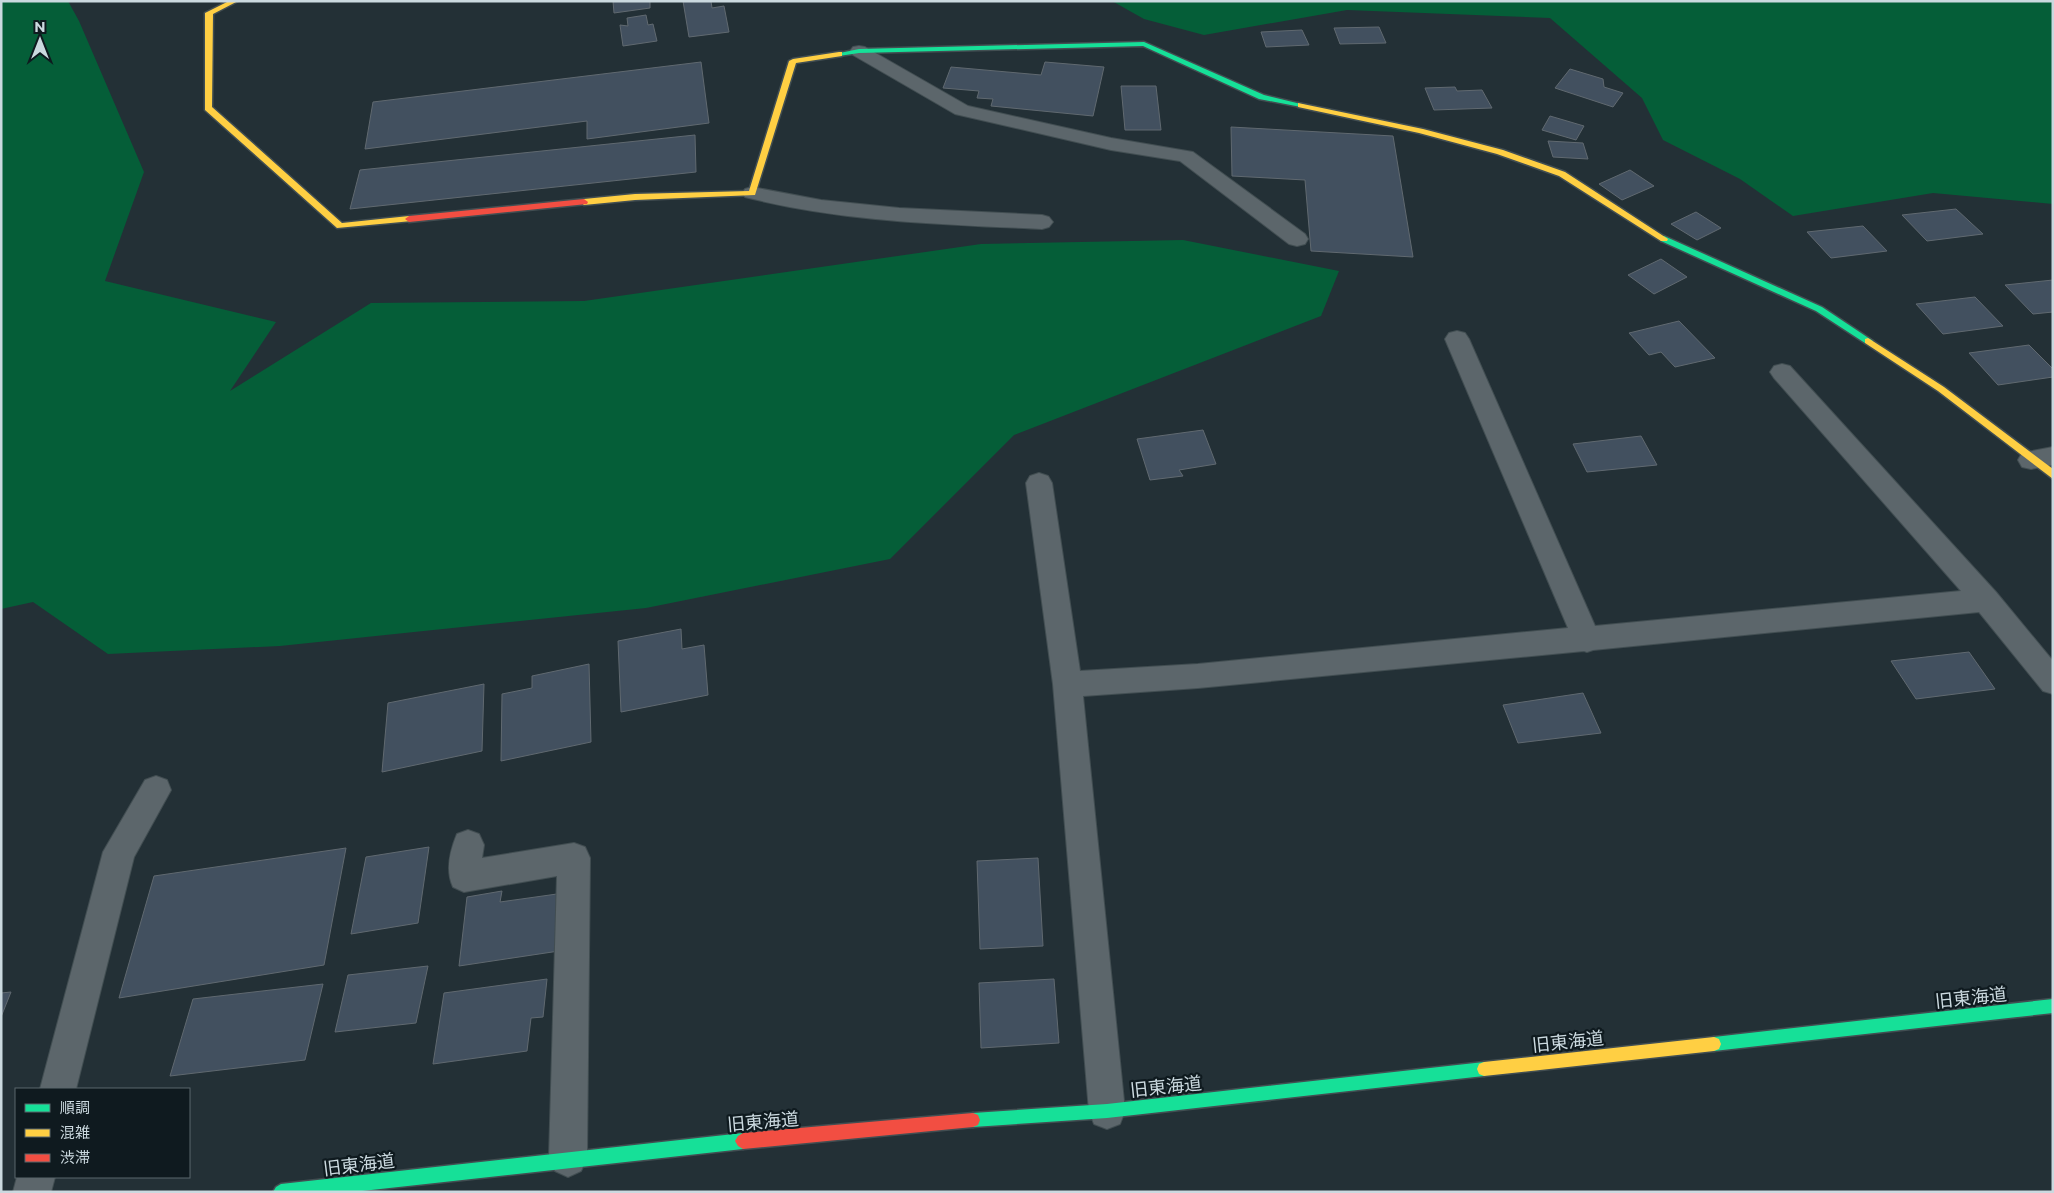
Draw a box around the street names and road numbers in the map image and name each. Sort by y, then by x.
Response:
street label: 旧東海道 [1934,983,2008,1013]
street label: 旧東海道 [1531,1027,1605,1057]
street label: 旧東海道 [1129,1072,1203,1102]
street label: 旧東海道 [726,1108,800,1136]
street label: 旧東海道 [322,1150,396,1180]

